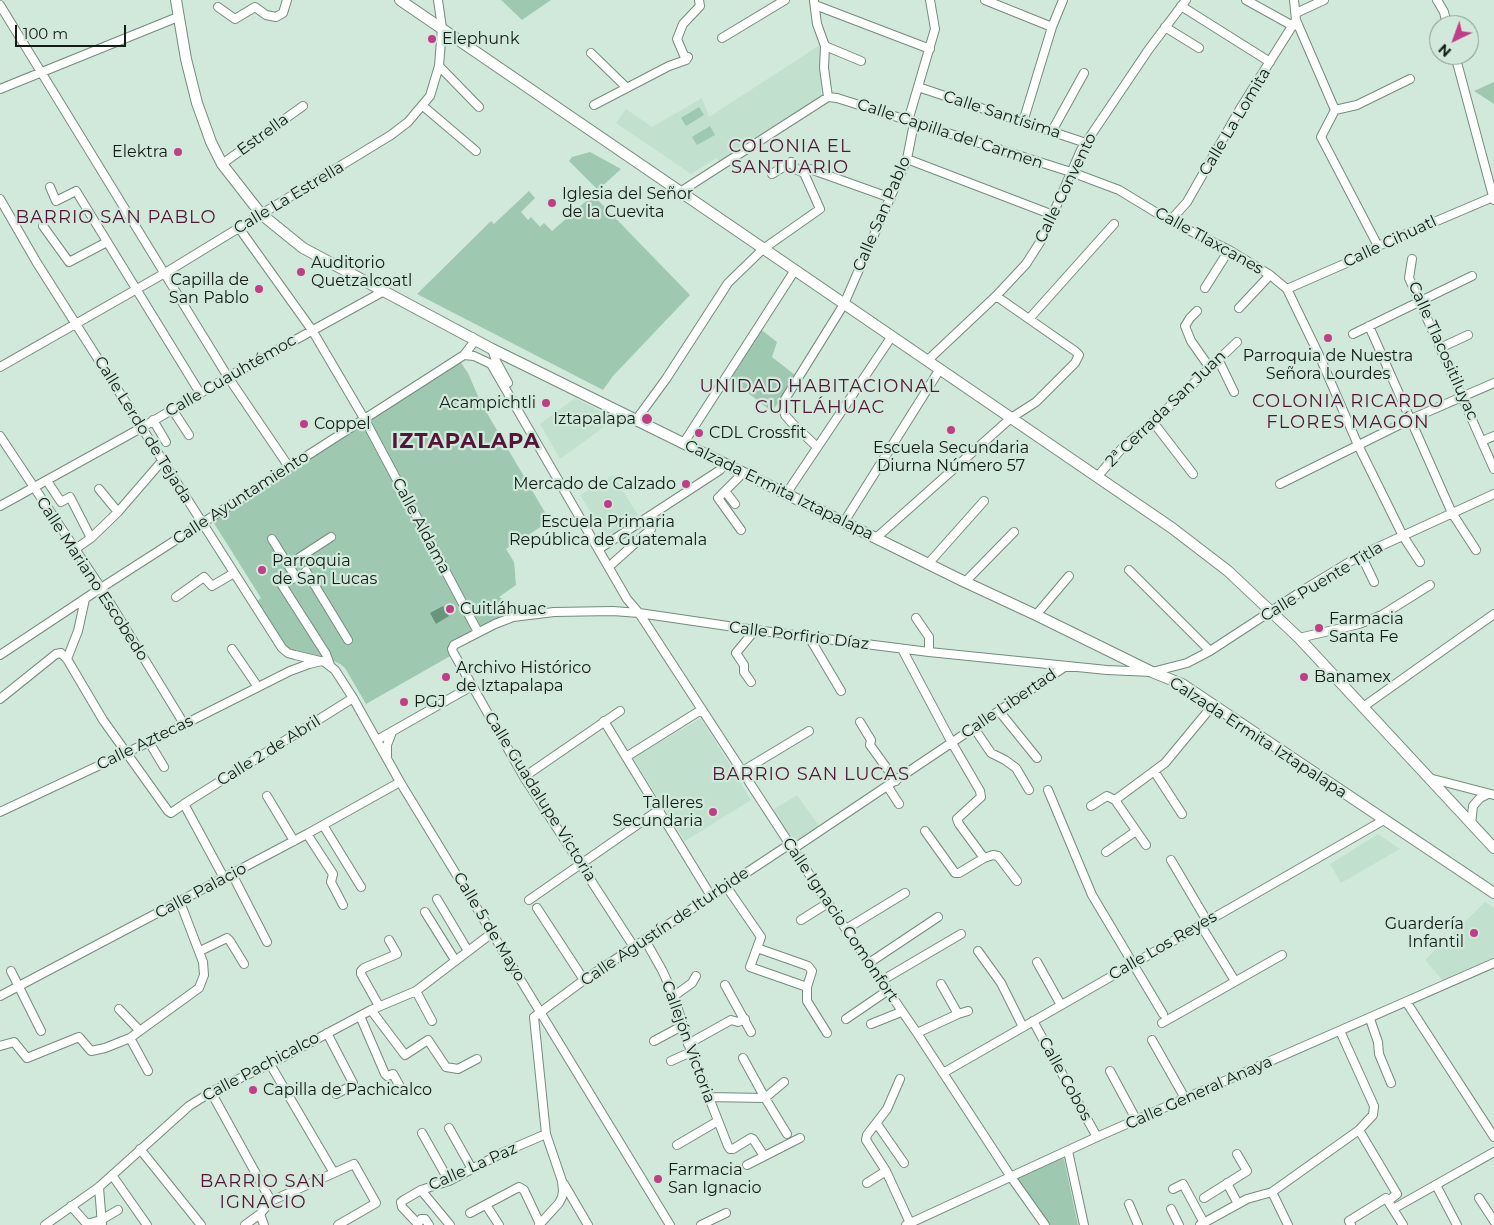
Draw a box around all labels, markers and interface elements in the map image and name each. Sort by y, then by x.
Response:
scale bar [18,15,129,47]
north arrow [1429,15,1479,65]
text: 100 m [23,24,68,43]
place label: Elephunk [442,29,519,49]
marker: Elephunk [426,33,438,45]
text: N [1434,40,1455,61]
street label: Calle La Lomita [1195,65,1275,179]
street label: Calle Santísima [941,87,1063,143]
street label: Calle Capilla del Carmen [854,95,1046,173]
street label: Estrella [234,110,292,160]
street label: Calle Convento [1031,130,1101,246]
district label: COLONIA EL SANTUARIO [727,136,853,178]
place label: Elektra [112,142,168,162]
marker: Elektra [172,146,184,158]
street label: Calle San Pablo [849,154,915,274]
street label: Calle La Estrella [230,158,348,238]
place label: Iglesia del Señor de la Cuevita [562,184,693,222]
marker: Iglesia del Señor de la Cuevita [546,197,558,209]
street label: Calle Tlaxcanes [1151,203,1267,279]
district label: BARRIO SAN PABLO [13,207,219,229]
street label: Calle Cihuatl [1340,212,1440,272]
place label: Auditorio Quetzalcoatl [311,253,412,291]
marker: Auditorio Quetzalcoatl [295,266,307,278]
place label: Capilla de San Pablo [169,270,249,308]
street label: Calle Tlacositiluyac [1404,279,1482,423]
marker: Capilla de San Pablo [253,283,265,295]
street label: Calle Cuauhtémoc [162,331,300,421]
marker: Parroquia de Nuestra Señora Lourdes [1322,332,1334,344]
place label: Parroquia de Nuestra Señora Lourdes [1243,346,1413,384]
street label: 2ª Cerrada San Juan [1102,347,1230,471]
street label: Calle Lerdo de Tejada [90,353,196,507]
district label: UNIDAD HABITACIONAL CUITLÁHUAC [697,376,943,418]
district label: COLONIA RICARDO FLORES MAGÓN [1250,391,1446,434]
place label: Acampichtli [439,393,536,413]
marker: Acampichtli [540,397,552,409]
place label: Iztapalapa [553,409,636,429]
marker: Iztapalapa [640,412,654,426]
place label: Coppel [314,414,371,434]
marker: Coppel [298,418,310,430]
place label: CDL Crossfit [709,423,807,443]
marker: Escuela Secundaria Diurna Número 57 [945,424,957,436]
marker: CDL Crossfit [693,427,705,439]
district label: IZTAPALAPA [390,429,542,455]
street label: Calzada Ermita Iztapalapa [681,436,877,544]
place label: Escuela Secundaria Diurna Número 57 [873,438,1029,476]
street label: Calle Ayuntamiento [169,447,313,549]
place label: Mercado de Calzado [513,474,676,494]
street label: Calle Aldama [388,475,454,577]
marker: Mercado de Calzado [680,478,692,490]
street label: Calle Mariano Escobedo [32,493,152,665]
marker: Escuela Primaria República de Guatemala [602,498,614,510]
place label: Escuela Primaria República de Guatemala [509,512,707,550]
street label: Calle Puente Titla [1257,538,1387,626]
place label: Parroquia de San Lucas [272,551,377,589]
marker: Parroquia de San Lucas [256,564,268,576]
place label: Cuitláhuac [460,599,546,619]
marker: Cuitláhuac [444,603,456,615]
place label: Farmacia Santa Fe [1329,609,1404,647]
street label: Calle Porfirio Díaz [728,618,870,654]
marker: Farmacia Santa Fe [1313,622,1325,634]
place label: Archivo Histórico de Iztapalapa [456,658,591,696]
street label: Calle Libertad [958,665,1060,743]
place label: Banamex [1314,667,1391,687]
marker: Archivo Histórico de Iztapalapa [440,671,452,683]
marker: Banamex [1298,671,1310,683]
street label: Calzada Ermita Iztapalapa [1166,673,1350,803]
place label: PGJ [414,692,446,712]
marker: PGJ [398,696,410,708]
street label: Calle Guadalupe Victoria [480,709,600,885]
street label: Calle Aztecas [94,711,196,775]
street label: Calle 2 de Abril [214,712,324,790]
district label: BARRIO SAN LUCAS [710,764,912,786]
place label: Talleres Secundaria [613,793,703,831]
marker: Talleres Secundaria [707,806,719,818]
street label: Calle Ignacio Comonfort [778,834,902,1006]
street label: Calle Palacio [152,859,250,923]
street label: Calle Agustín de Iturbide [577,864,753,990]
street label: Calle 5 de Mayo [449,869,529,985]
street label: Calle Los Reyes [1106,907,1220,985]
place label: Guardería Infantil [1385,914,1464,952]
marker: Guardería Infantil [1468,927,1480,939]
street label: Callejón Victoria [657,978,719,1106]
street label: Calle Pachicalco [199,1028,323,1106]
street label: Calle Cobos [1034,1034,1096,1124]
street label: Calle General Anaya [1123,1052,1275,1134]
place label: Capilla de Pachicalco [263,1080,432,1100]
marker: Capilla de Pachicalco [247,1084,259,1096]
street label: Calle La Paz [426,1139,520,1195]
place label: Farmacia San Ignacio [668,1160,762,1198]
district label: BARRIO SAN IGNACIO [199,1171,327,1214]
marker: Farmacia San Ignacio [652,1173,664,1185]

